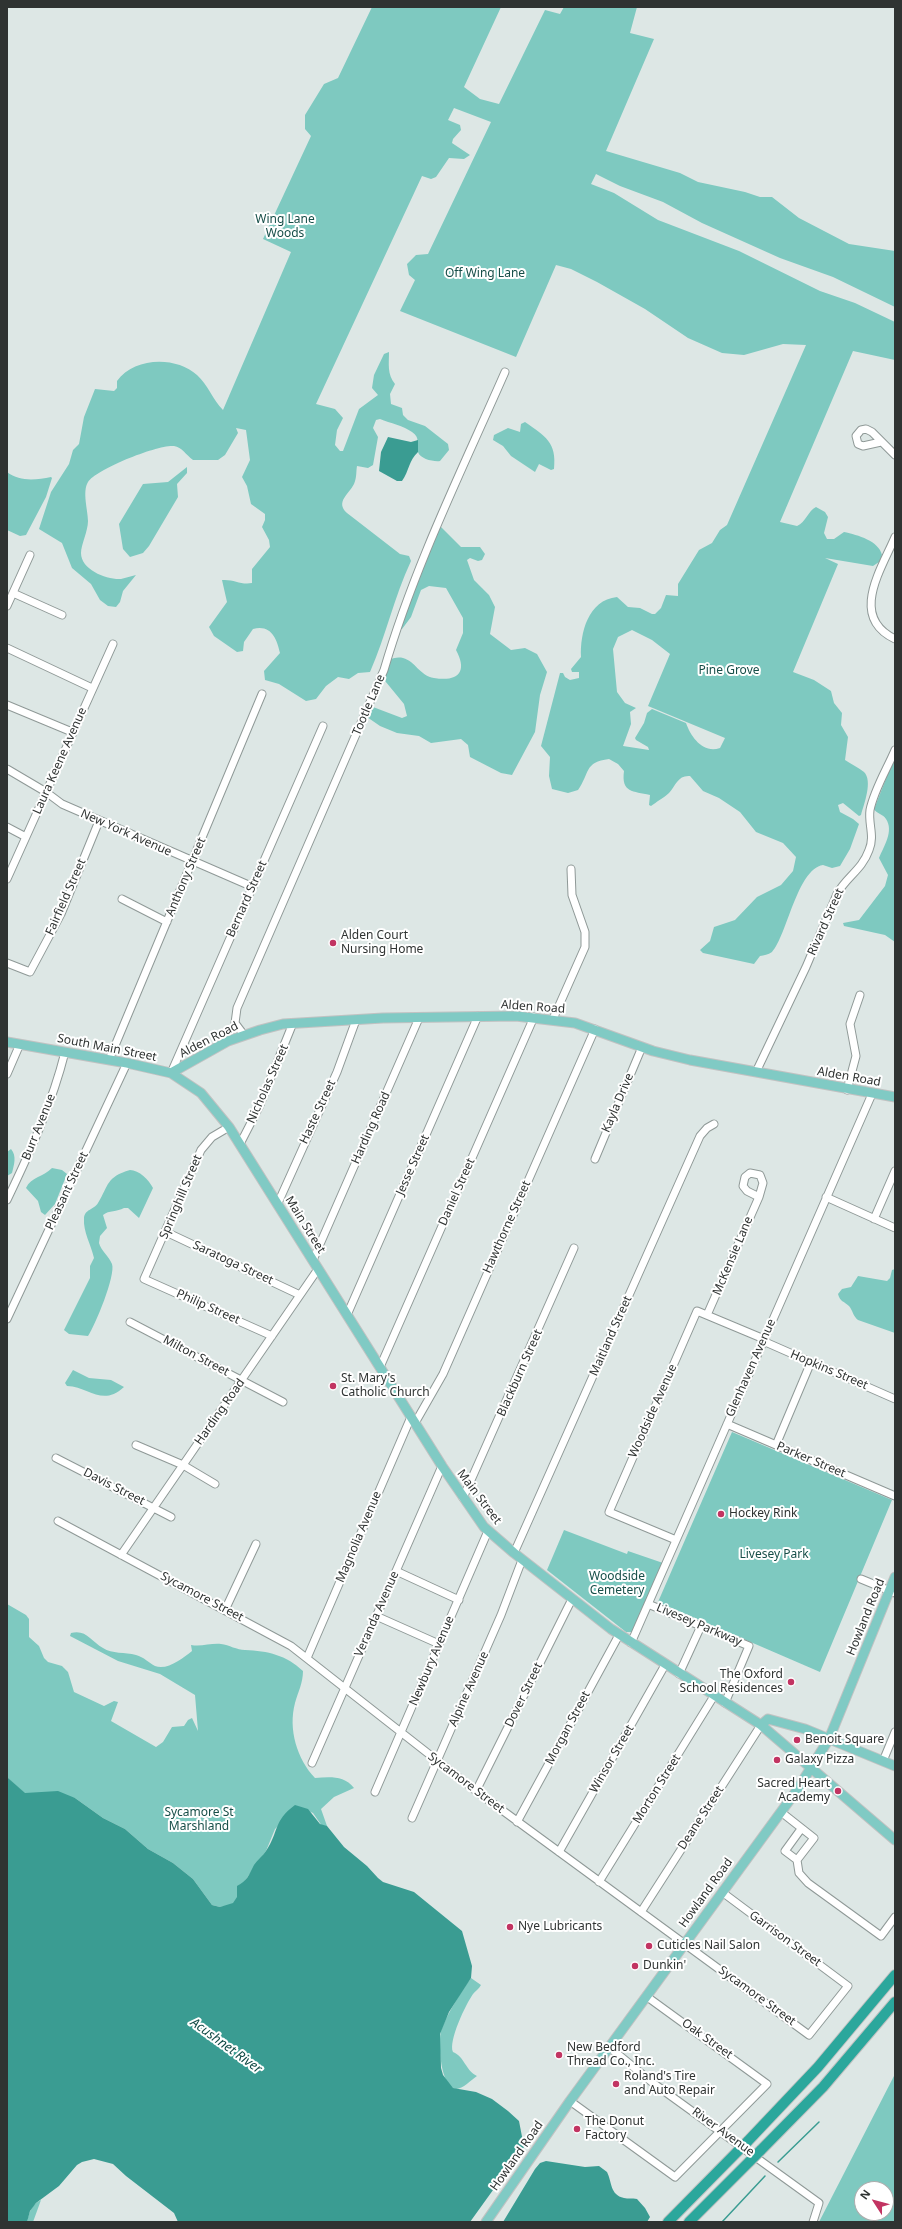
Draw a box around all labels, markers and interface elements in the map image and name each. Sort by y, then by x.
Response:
park label: Wing Lane Woods [255,213,315,241]
park label: Off Wing Lane [445,267,525,281]
park label: Pine Grove [699,664,759,678]
street label: Tootle Lane [350,672,388,738]
street label: Laura Keene Avenue [30,705,90,817]
street label: New York Avenue [78,806,174,860]
street label: Anthony Street [163,835,209,919]
street label: Fairfield Street [43,857,89,937]
street label: Bernard Street [224,858,270,940]
street label: Rivard Street [805,886,847,958]
place label: Alden Court Nursing Home [341,929,423,957]
marker: Alden Court Nursing Home [328,938,338,948]
street label: Alden Road [500,998,566,1016]
street label: Alden Road [177,1019,241,1061]
street label: South Main Street [56,1031,158,1065]
street label: Nicholas Street [244,1042,292,1126]
street label: Alden Road [816,1064,882,1090]
street label: Kayla Drive [599,1071,637,1135]
street label: Haste Street [297,1078,339,1146]
street label: Harding Road [349,1090,393,1166]
street label: Burr Avenue [19,1092,59,1162]
street label: Jesse Street [393,1132,433,1198]
street label: Pleasant Street [43,1150,91,1232]
street label: Springhill Street [157,1153,205,1241]
street label: Daniel Street [436,1156,478,1228]
street label: Hawthorne Street [480,1178,534,1276]
street label: Main Street [282,1194,328,1256]
street label: McKensie Lane [710,1214,756,1298]
street label: Saratoga Street [190,1238,276,1288]
street label: Philip Street [174,1287,242,1327]
street label: Maitland Street [587,1294,635,1378]
street label: Glenhaven Avenue [723,1317,779,1419]
street label: Blackburn Street [494,1327,546,1419]
street label: Milton Street [161,1333,231,1379]
street label: Hopkins Street [788,1347,870,1393]
street label: Woodside Avenue [626,1362,680,1460]
place label: St. Mary's Catholic Church [341,1372,430,1400]
street label: Harding Road [192,1376,248,1448]
marker: St. Mary's Catholic Church [328,1381,338,1391]
street label: Parker Street [774,1439,848,1481]
street label: Davis Street [81,1465,147,1509]
street label: Main Street [454,1467,504,1527]
street label: Magnolia Avenue [333,1489,385,1585]
place label: Hockey Rink [729,1507,797,1521]
marker: Hockey Rink [716,1509,726,1519]
park label: Livesey Park [739,1548,809,1562]
street label: Sycamore Street [158,1569,246,1625]
street label: Veranda Avenue [352,1569,402,1659]
park label: Woodside Cemetery [589,1570,645,1598]
street label: Howland Road [844,1576,888,1658]
street label: Livesey Parkway [654,1601,744,1649]
street label: Newbury Avenue [407,1614,457,1708]
street label: Alpine Avenue [446,1649,492,1729]
street label: Dover Street [502,1660,546,1730]
place label: The Oxford School Residences [680,1668,783,1696]
marker: The Oxford School Residences [786,1677,796,1687]
street label: Morgan Street [543,1689,593,1767]
street label: Winsor Street [587,1722,637,1796]
place label: Benoit Square [805,1733,884,1747]
marker: Benoit Square [792,1735,802,1745]
street label: Sycamore Street [425,1750,507,1816]
street label: Morton Street [630,1752,684,1826]
place label: Galaxy Pizza [785,1753,854,1767]
marker: Galaxy Pizza [772,1755,782,1765]
place label: Sacred Heart Academy [757,1777,830,1805]
street label: Deane Street [675,1783,727,1853]
marker: Sacred Heart Academy [833,1786,843,1796]
park label: Sycamore St Marshland [164,1806,234,1834]
street label: Howland Road [676,1856,736,1930]
street label: Garrison Street [746,1908,824,1970]
place label: Nye Lubricants [518,1920,602,1934]
marker: Nye Lubricants [505,1922,515,1932]
place label: Cuticles Nail Salon [657,1939,760,1953]
marker: Cuticles Nail Salon [644,1941,654,1951]
place label: Dunkin' [643,1959,686,1973]
marker: Dunkin' [630,1961,640,1971]
street label: Sycamore Street [716,1963,798,2029]
water label: Acushnet River [187,2015,265,2077]
street label: Oak Street [679,2016,735,2062]
place label: New Bedford Thread Co., Inc. [567,2041,655,2069]
marker: New Bedford Thread Co., Inc. [554,2050,564,2060]
place label: Roland's Tire and Auto Repair [624,2070,715,2098]
marker: Roland's Tire and Auto Repair [611,2079,621,2089]
street label: River Avenue [689,2105,757,2159]
place label: The Donut Factory [585,2115,644,2143]
street label: Howland Road [488,2118,546,2194]
marker: The Donut Factory [572,2124,582,2134]
north arrow [854,2181,894,2221]
text: N [856,2186,873,2202]

